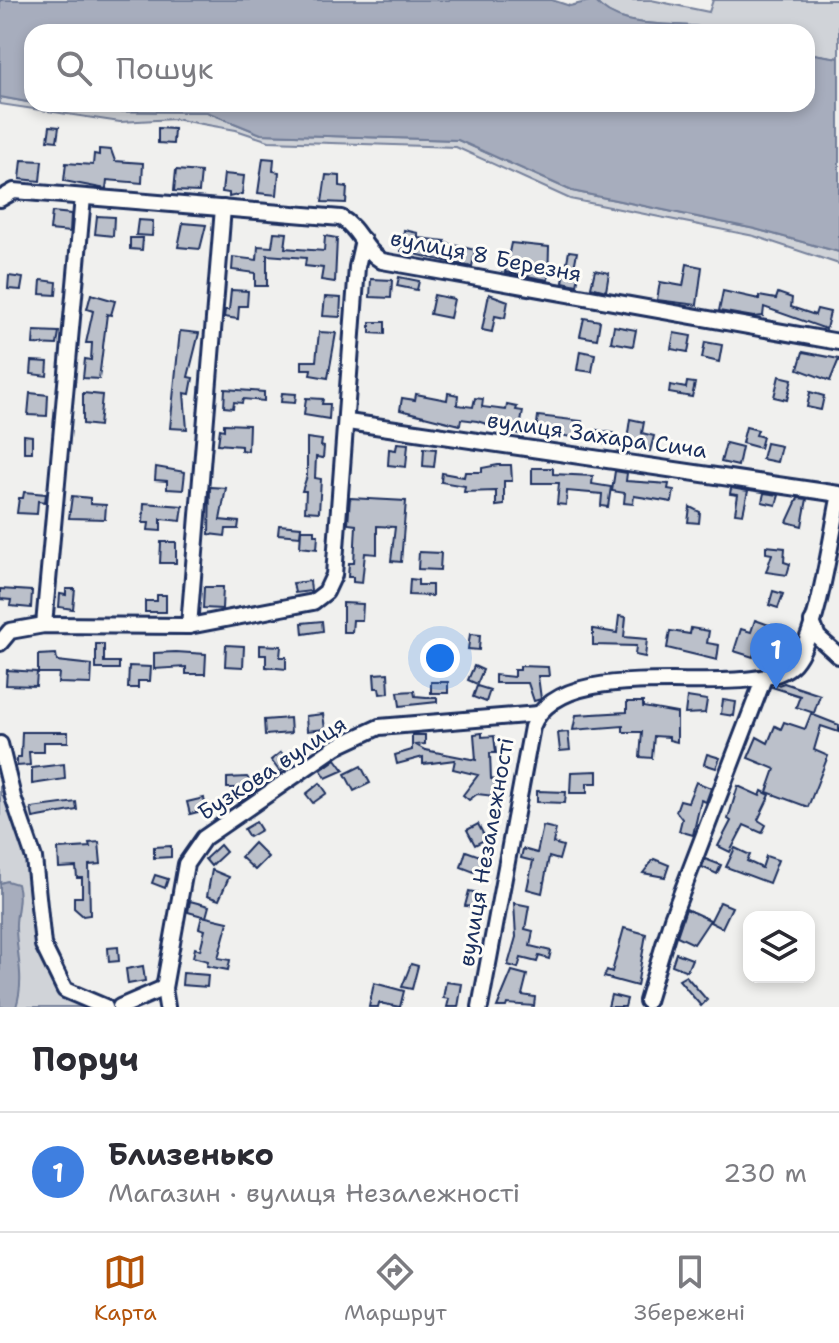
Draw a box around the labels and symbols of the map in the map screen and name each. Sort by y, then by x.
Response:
street label: вулиця 8 Березня [388,223,584,289]
street label: вулиця Захара Сича [485,405,709,465]
pin: 1 [750,623,802,689]
your location [420,638,460,678]
street label: Бузкова вулиця [192,709,352,827]
street label: вулиця Незалежності [452,735,520,969]

